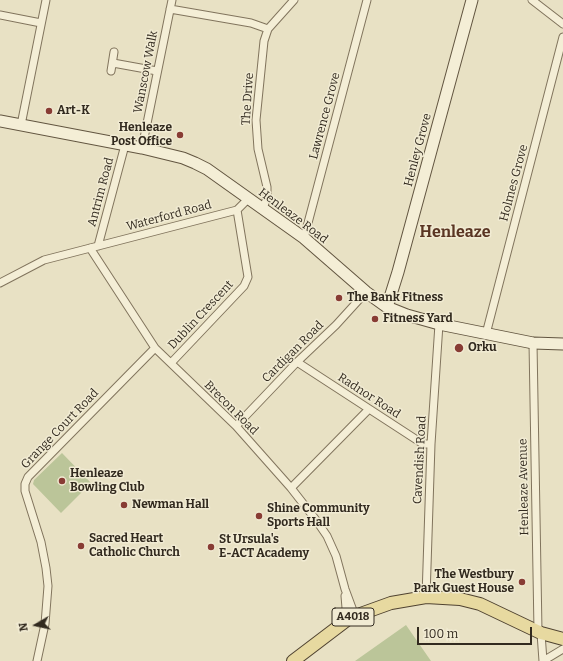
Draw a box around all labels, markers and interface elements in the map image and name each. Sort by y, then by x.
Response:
street label: Wanscow Walk [131,29,161,115]
street label: Lawrence Grove [306,71,344,161]
street label: The Drive [239,72,257,126]
place label: Art-K [57,104,90,118]
marker: Art-K [44,106,54,116]
street label: Henley Grove [401,112,435,188]
place label: Henleaze Post Office [111,121,172,149]
marker: Henleaze Post Office [175,130,185,140]
street label: Holmes Grove [497,143,531,223]
street label: Antrim Road [85,156,117,228]
street label: Henleaze Road [256,185,330,247]
street label: Waterford Road [125,198,213,234]
district label: Henleaze [419,223,491,243]
street label: Dublin Crescent [165,278,237,352]
place label: The Bank Fitness [347,291,443,305]
marker: The Bank Fitness [334,293,344,303]
place label: Fitness Yard [383,312,453,326]
marker: Fitness Yard [370,314,380,324]
street label: Cardigan Road [259,318,327,386]
place label: Orku [468,341,497,355]
marker: Orku [453,342,465,354]
street label: Radnor Road [335,370,403,422]
street label: Brecon Road [201,378,261,438]
street label: Grange Court Road [18,386,102,472]
street label: Cavendish Road [410,415,430,505]
street label: Henleaze Avenue [516,438,532,536]
place label: Henleaze Bowling Club [70,467,144,495]
marker: Henleaze Bowling Club [57,476,67,486]
place label: Newman Hall [132,498,209,512]
marker: Newman Hall [119,500,129,510]
place label: Shine Community Sports Hall [267,502,370,530]
marker: Shine Community Sports Hall [254,511,264,521]
place label: Sacred Heart Catholic Church [89,532,180,560]
place label: St Ursula's E-ACT Academy [219,533,309,561]
marker: Sacred Heart Catholic Church [76,541,86,551]
marker: St Ursula's E-ACT Academy [206,542,216,552]
place label: The Westbury Park Guest House [414,568,514,596]
marker: The Westbury Park Guest House [517,577,527,587]
north arrow [16,605,56,645]
road number: A4018 [332,608,374,626]
scale bar [419,619,534,645]
text: N [17,622,31,632]
text: 100 m [424,627,458,641]

